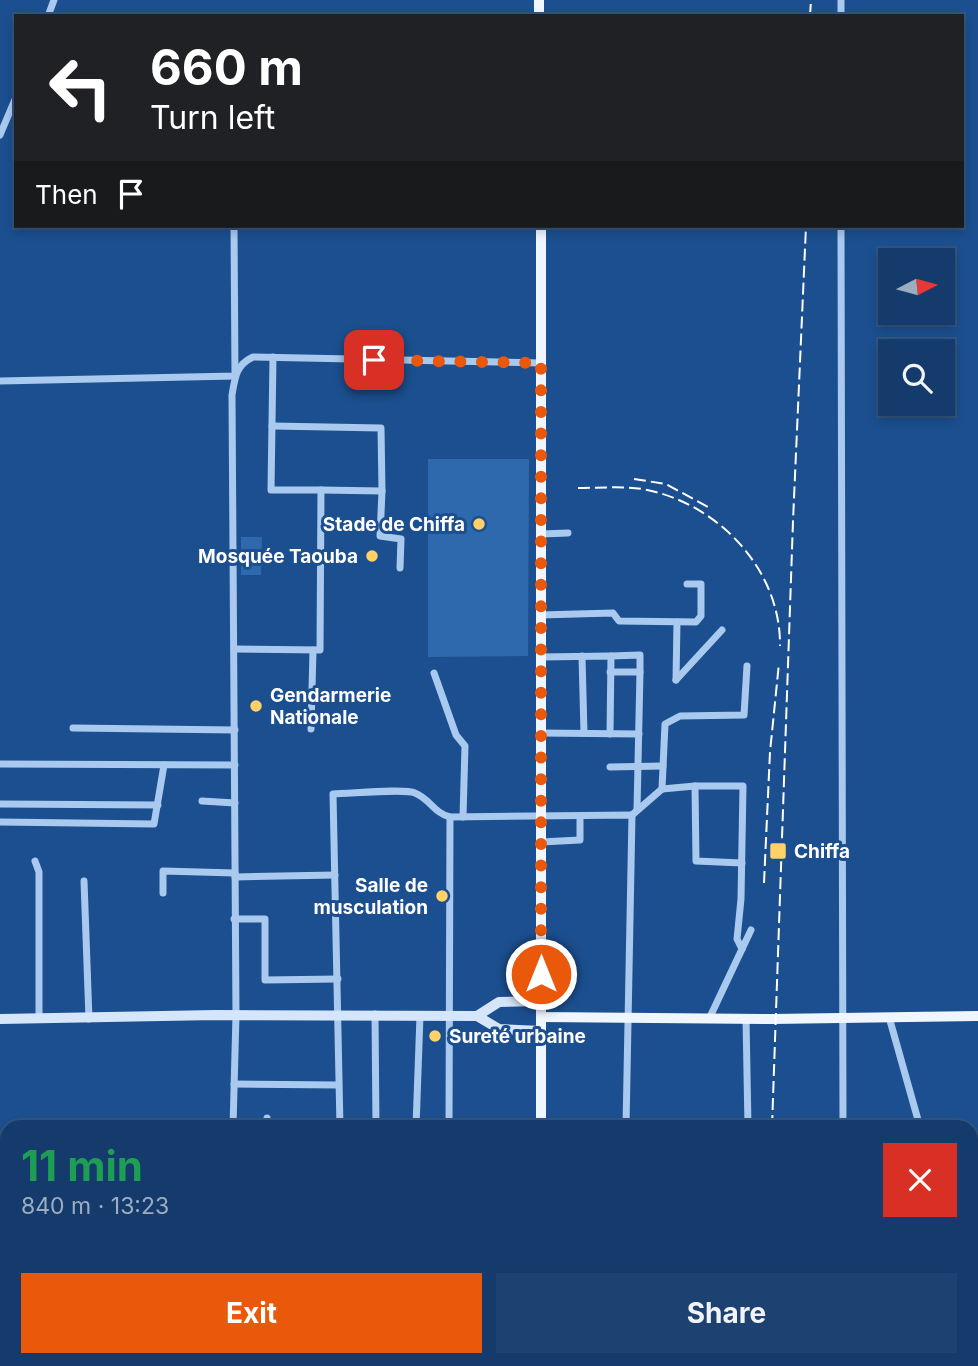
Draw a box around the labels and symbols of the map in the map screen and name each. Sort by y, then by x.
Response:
north arrow [878,248,956,326]
pin [344,330,404,390]
place label: Stade de Chiffa [323,513,465,536]
marker: Stade de Chiffa [471,516,487,532]
place label: Mosquée Taouba [198,545,358,568]
marker: Mosquée Taouba [364,548,380,564]
place label: Gendarmerie Nationale [270,684,391,729]
marker: Gendarmerie Nationale [248,698,264,714]
place label: Chiffa [794,840,850,863]
marker: Chiffa [768,841,788,861]
place label: Salle de musculation [313,874,428,919]
marker: Salle de musculation [434,888,450,904]
position arrow [504,937,578,1011]
place label: Sureté urbaine [449,1025,586,1048]
marker: Sureté urbaine [427,1028,443,1044]

